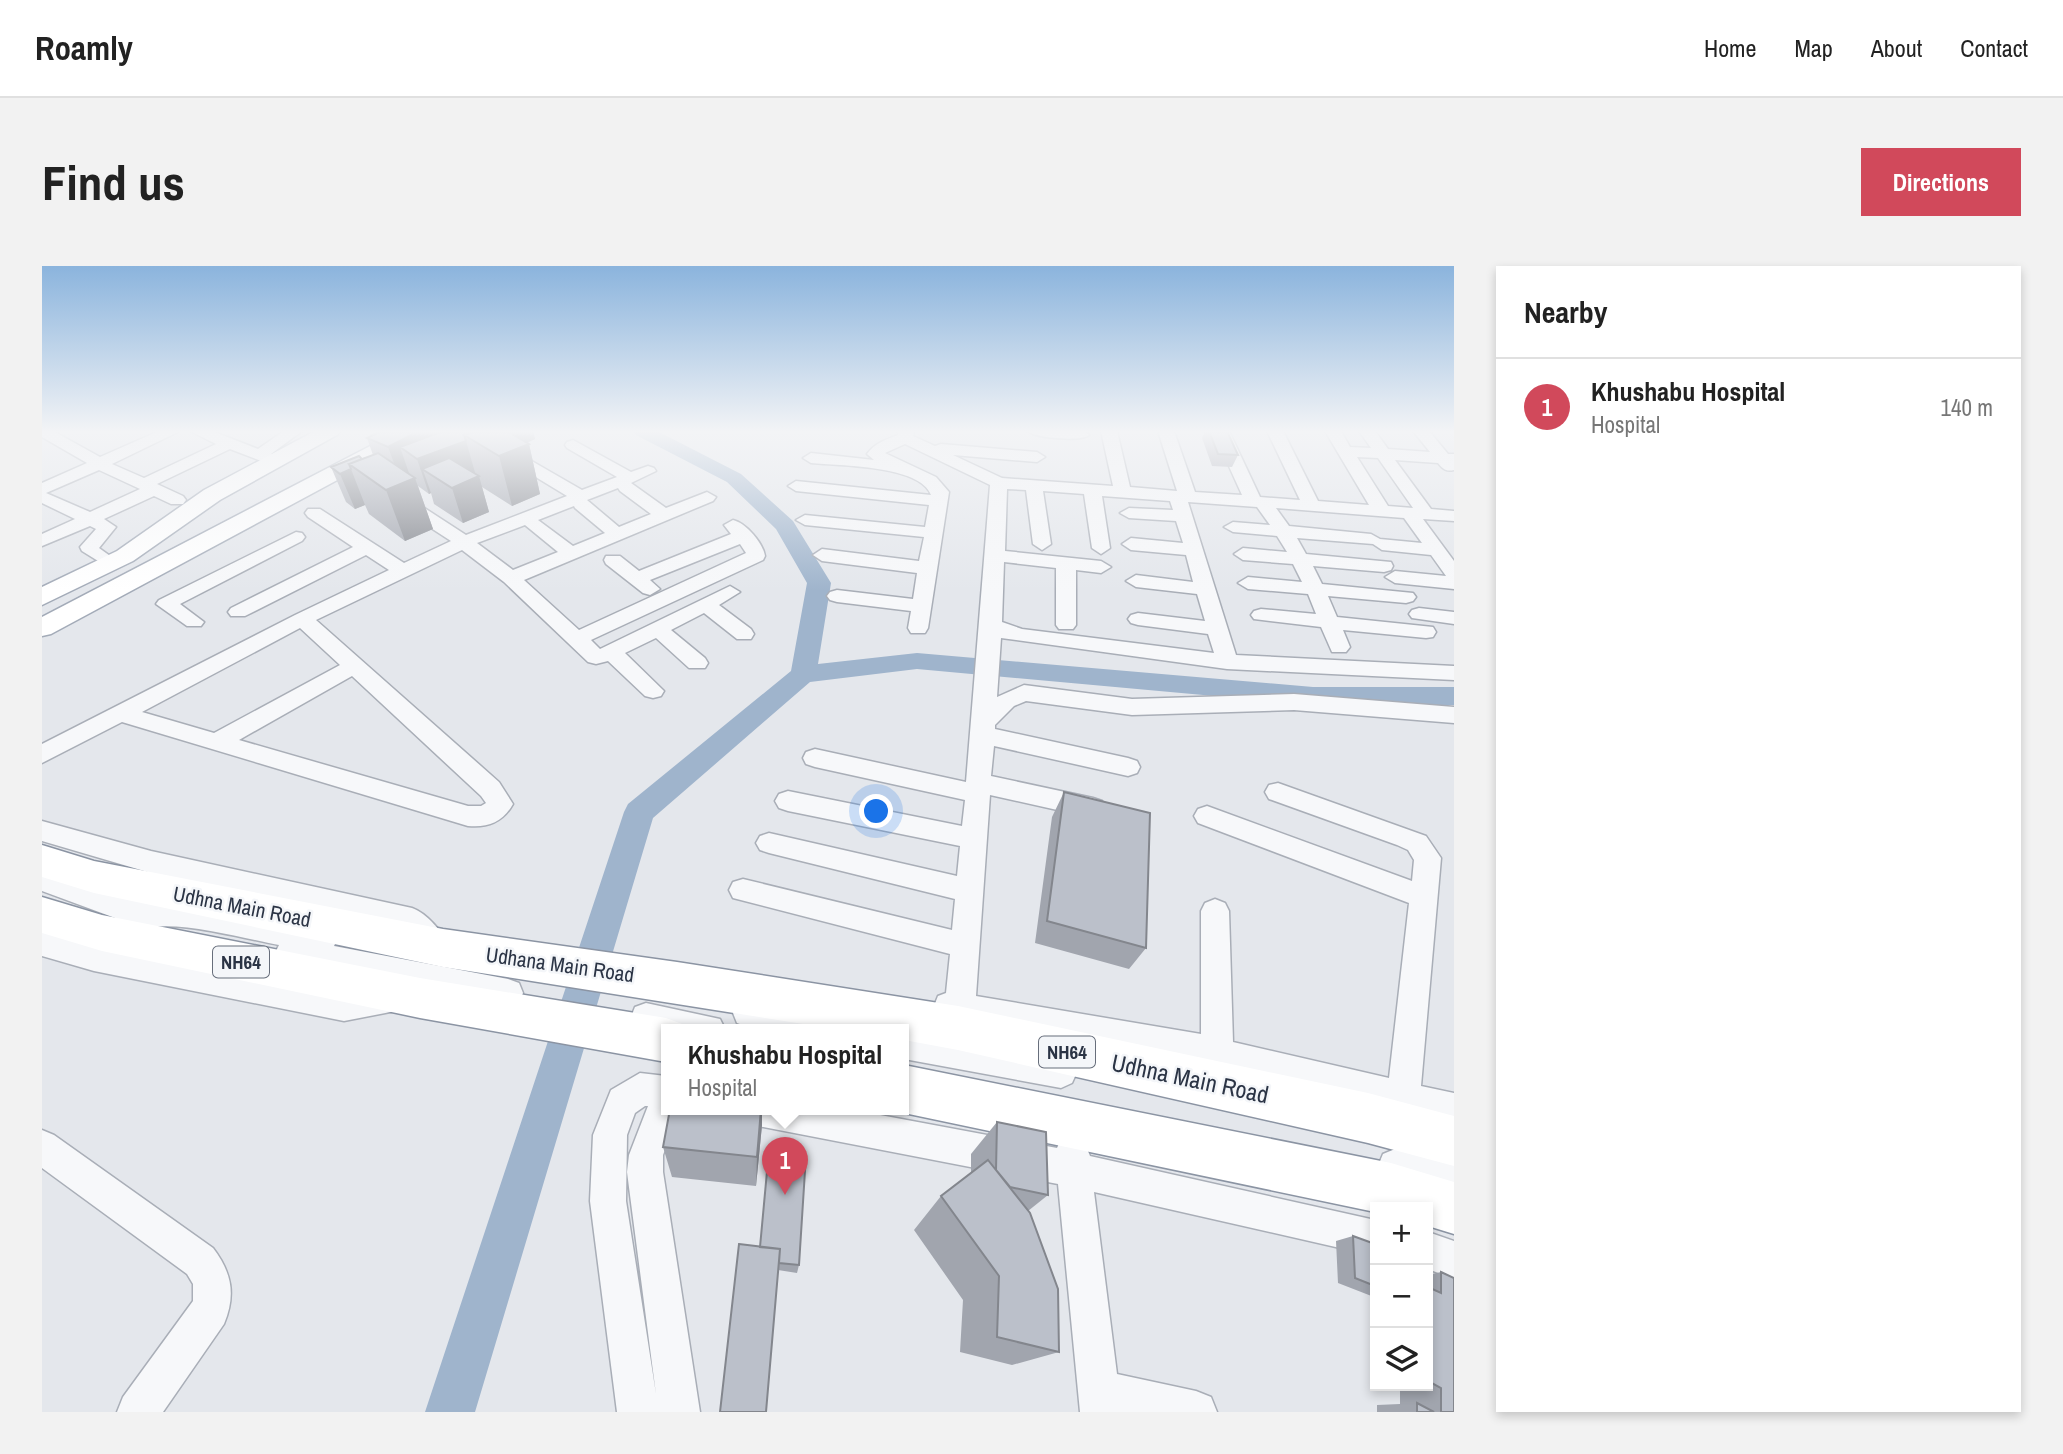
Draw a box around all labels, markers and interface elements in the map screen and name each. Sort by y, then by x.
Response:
text: Roamly [35,26,133,70]
text: Home [1704,32,1756,64]
text: Map [1794,32,1833,64]
text: About [1871,32,1922,64]
text: Contact [1960,32,2028,64]
button: Directions [1861,148,2021,216]
text: Find us [42,149,185,215]
text: Nearby [1524,292,1607,332]
text: Khushabu Hospital [1591,374,1785,409]
text: 1 [1542,392,1552,423]
text: 140 m [1941,392,1993,423]
text: Hospital [1591,409,1660,440]
your location [859,794,893,828]
street label: Udhna Main Road [171,879,313,934]
street label: Udhana Main Road [484,940,636,989]
road number: NH64 [213,946,269,978]
popup [661,1024,909,1115]
text: Khushabu Hospital [688,1037,882,1072]
road number: NH64 [1039,1037,1095,1068]
street label: Udhna Main Road [1109,1046,1272,1110]
text: Hospital [688,1072,757,1103]
pin: 1 [762,1137,808,1195]
map controls [1370,1202,1433,1391]
button: + [1370,1202,1433,1265]
button: − [1370,1265,1433,1328]
button: layers [1370,1328,1433,1391]

